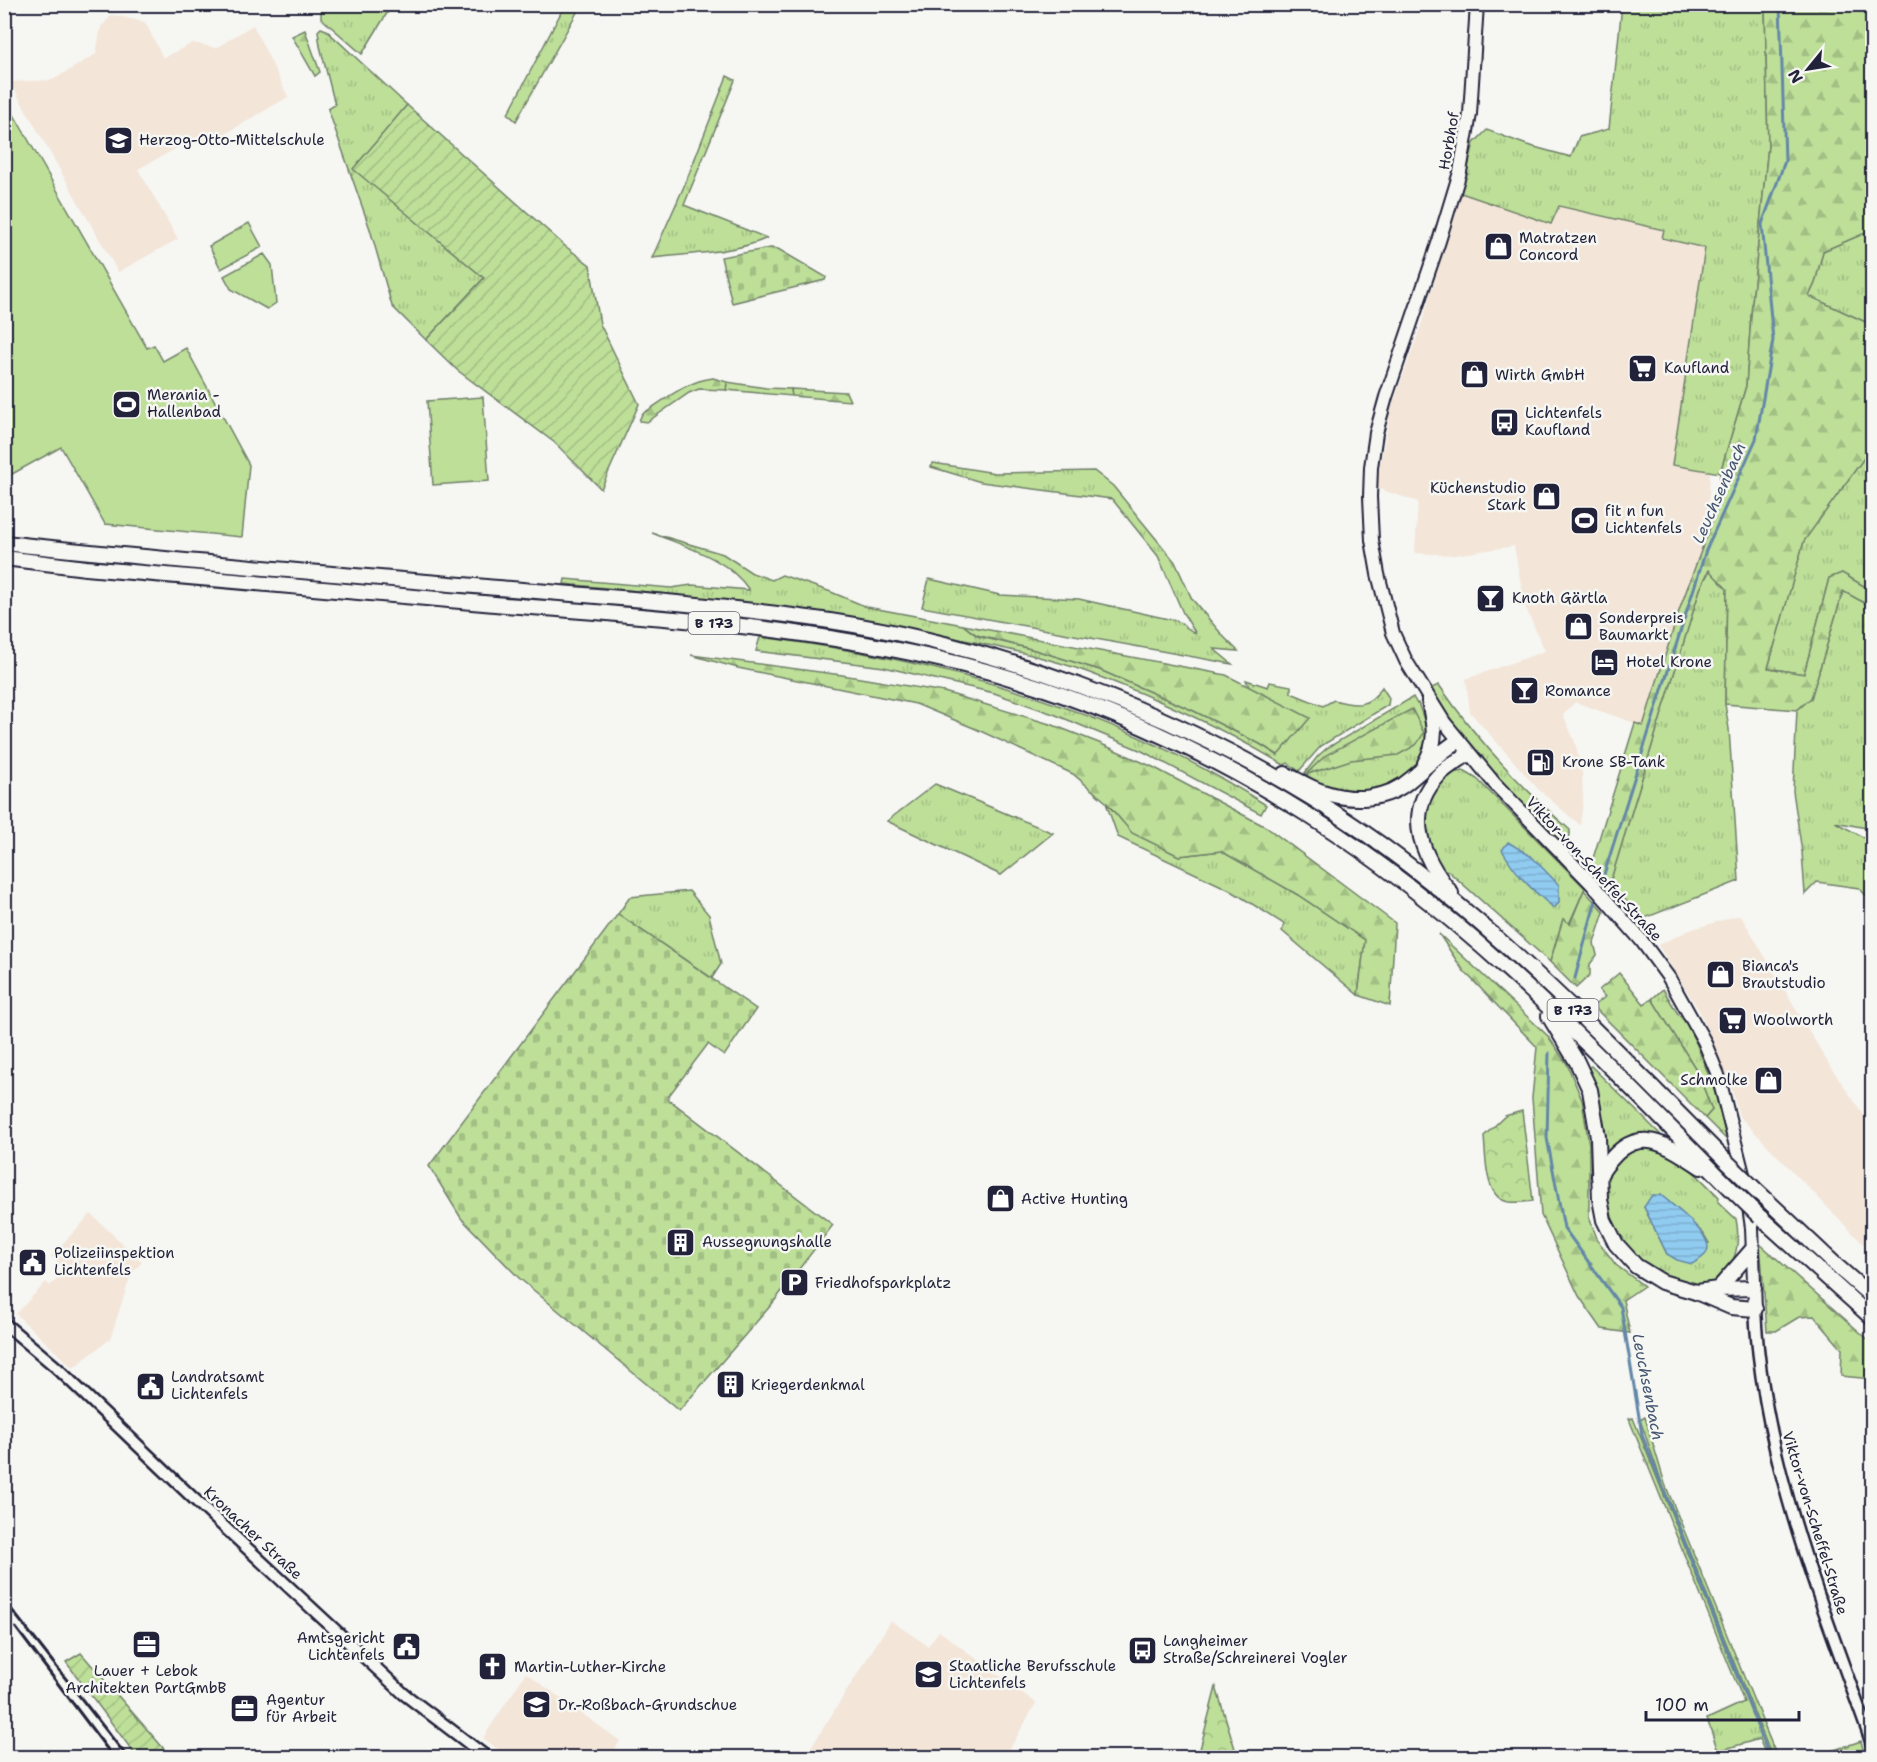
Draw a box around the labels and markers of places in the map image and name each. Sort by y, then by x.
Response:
school or university icon: Herzog-Otto-Mittelschule [102,124,134,156]
place label: Herzog-Otto-Mittelschule [139,130,325,150]
place label: Matratzen Concord [1519,228,1597,265]
shop icon: Matratzen Concord [1482,231,1514,263]
supermarket icon: Kaufland [1627,352,1659,384]
place label: Kaufland [1664,358,1730,378]
shop icon: Wirth GmbH [1458,359,1490,391]
place label: Wirth GmbH [1495,365,1585,385]
place label: Merania - Hallenbad [147,385,221,422]
sports icon: Merania - Hallenbad [110,388,142,420]
place label: Lichtenfels Kaufland [1525,403,1602,440]
bus stop icon: Lichtenfels Kaufland [1488,406,1520,438]
place label: Küchenstudio Stark [1430,478,1526,515]
shop icon: Küchenstudio Stark [1531,481,1563,513]
place label: fit n fun Lichtenfels [1605,501,1682,538]
sports icon: fit n fun Lichtenfels [1568,504,1600,536]
bar icon: Knoth Gärtla [1475,582,1507,614]
place label: Knoth Gärtla [1512,588,1608,608]
place label: Sonderpreis Baumarkt [1599,608,1684,645]
shop icon: Sonderpreis Baumarkt [1562,611,1594,643]
hotel icon: Hotel Krone [1589,646,1621,678]
place label: Hotel Krone [1626,652,1712,672]
bar icon: Romance [1508,675,1540,707]
place label: Romance [1545,681,1611,701]
fuel station icon: Krone SB-Tank [1525,746,1557,778]
place label: Krone SB-Tank [1562,752,1665,772]
place label: Bianca's Brautstudio [1742,956,1826,993]
shop icon: Bianca's Brautstudio [1705,959,1737,991]
supermarket icon: Woolworth [1716,1004,1748,1036]
place label: Woolworth [1753,1010,1833,1030]
shop icon: Schmolke [1753,1064,1785,1096]
place label: Schmolke [1680,1070,1748,1090]
shop icon: Active Hunting [984,1183,1016,1215]
place label: Active Hunting [1021,1189,1128,1209]
building icon: Aussegnungshalle [665,1226,697,1258]
place label: Aussegnungshalle [702,1232,832,1252]
place label: Polizeiinspektion Lichtenfels [54,1243,174,1280]
public building icon: Polizeiinspektion Lichtenfels [17,1246,49,1278]
parking icon: Friedhofsparkplatz [778,1267,810,1299]
place label: Friedhofsparkplatz [815,1273,951,1293]
place label: Landratsamt Lichtenfels [171,1367,265,1404]
building icon: Kriegerdenkmal [714,1369,746,1401]
public building icon: Landratsamt Lichtenfels [134,1370,166,1402]
place label: Kriegerdenkmal [751,1375,865,1395]
office icon: Lauer + Lebok Architekten PartGmbB [130,1628,162,1660]
place label: Amtsgericht Lichtenfels [297,1628,385,1665]
public building icon: Amtsgericht Lichtenfels [390,1631,422,1663]
place label: Langheimer Straße/Schreinerei Vogler [1163,1631,1348,1668]
bus stop icon: Langheimer Straße/Schreinerei Vogler [1126,1634,1158,1666]
church icon: Martin-Luther-Kirche [477,1651,509,1683]
place label: Staatliche Berufsschule Lichtenfels [949,1656,1116,1693]
place label: Martin-Luther-Kirche [514,1657,666,1677]
school or university icon: Staatliche Berufsschule Lichtenfels [912,1659,944,1691]
place label: Lauer + Lebok Architekten PartGmbB [66,1661,227,1698]
school or university icon: Dr.-Roßbach-Grundschue [521,1689,553,1721]
place label: Agentur für Arbeit [266,1690,337,1727]
office icon: Agentur für Arbeit [229,1693,261,1725]
place label: Dr.-Roßbach-Grundschue [558,1695,737,1715]

